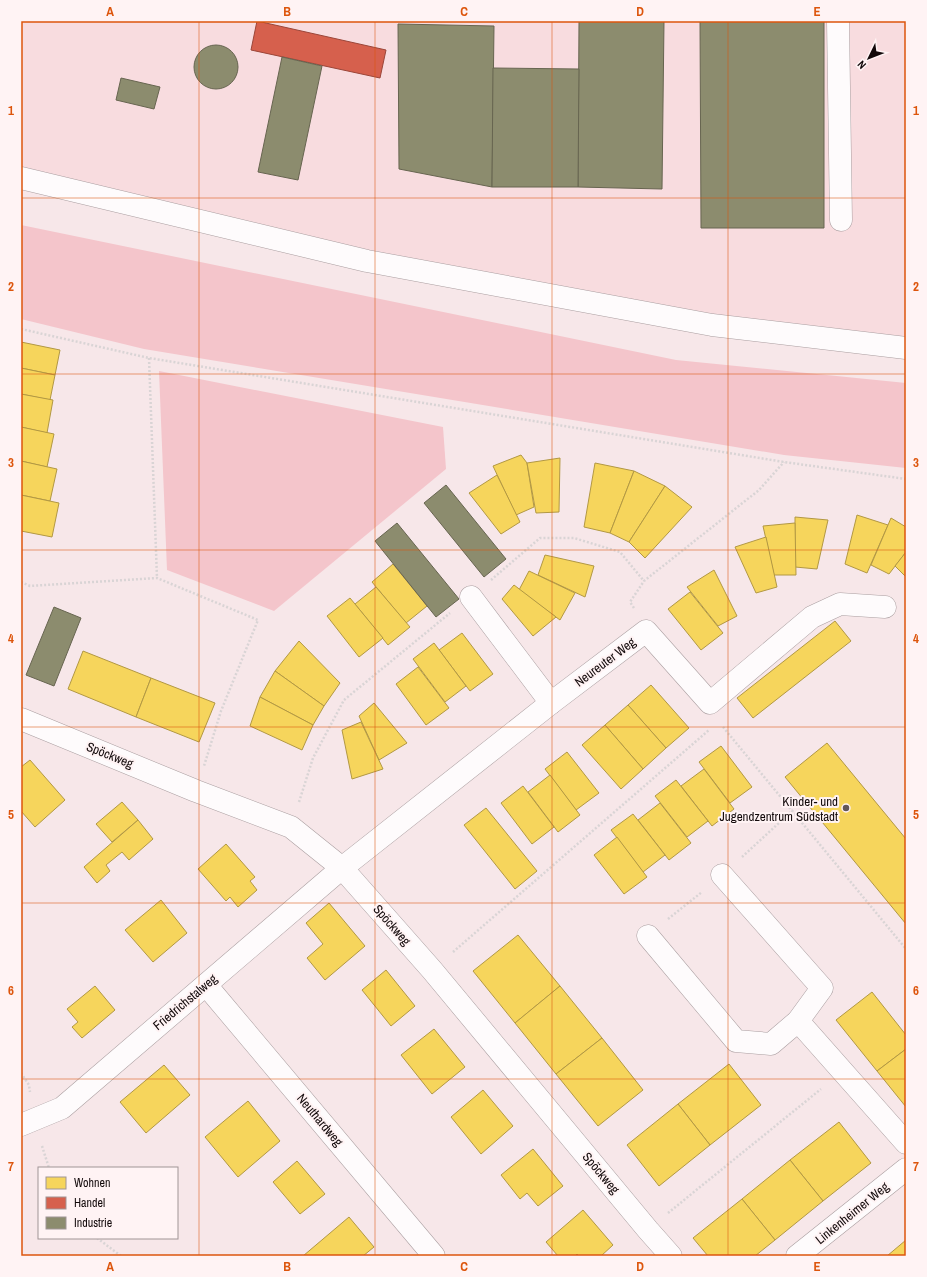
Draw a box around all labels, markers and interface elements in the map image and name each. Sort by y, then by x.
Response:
text: A [106,3,114,20]
text: B [283,3,291,20]
text: C [460,3,468,20]
text: D [636,3,644,20]
text: E [813,3,821,20]
north arrow [849,38,889,78]
text: N [854,58,869,72]
text: 1 [8,102,14,119]
text: 1 [913,102,919,119]
text: 2 [8,278,14,295]
text: 2 [913,278,919,295]
text: 3 [8,454,14,471]
text: 3 [913,454,919,471]
text: 4 [8,630,14,647]
text: 4 [913,630,919,647]
street label: Neureuter Weg [571,633,639,690]
street label: Spöckweg [84,738,136,772]
place label: Kinder- und Jugendzentrum Südstadt [719,793,838,825]
marker: Kinder- und Jugendzentrum Südstadt [841,803,851,813]
text: 5 [8,806,14,823]
text: 5 [913,806,919,823]
street label: Spöckweg [369,901,415,949]
street label: Friedrichstalweg [149,970,221,1034]
text: 6 [8,982,14,999]
text: 6 [913,982,919,999]
street label: Neuthardweg [293,1090,347,1150]
street label: Spöckweg [579,1149,623,1197]
text: 7 [8,1158,14,1175]
text: 7 [913,1158,919,1175]
legend [38,1167,178,1239]
text: Wohnen [74,1175,110,1191]
street label: Linkenheimer Weg [812,1178,892,1248]
text: Handel [74,1195,105,1211]
text: Industrie [74,1215,112,1231]
text: A [106,1258,114,1275]
text: B [283,1258,291,1275]
text: C [460,1258,468,1275]
text: D [636,1258,644,1275]
text: E [813,1258,821,1275]

